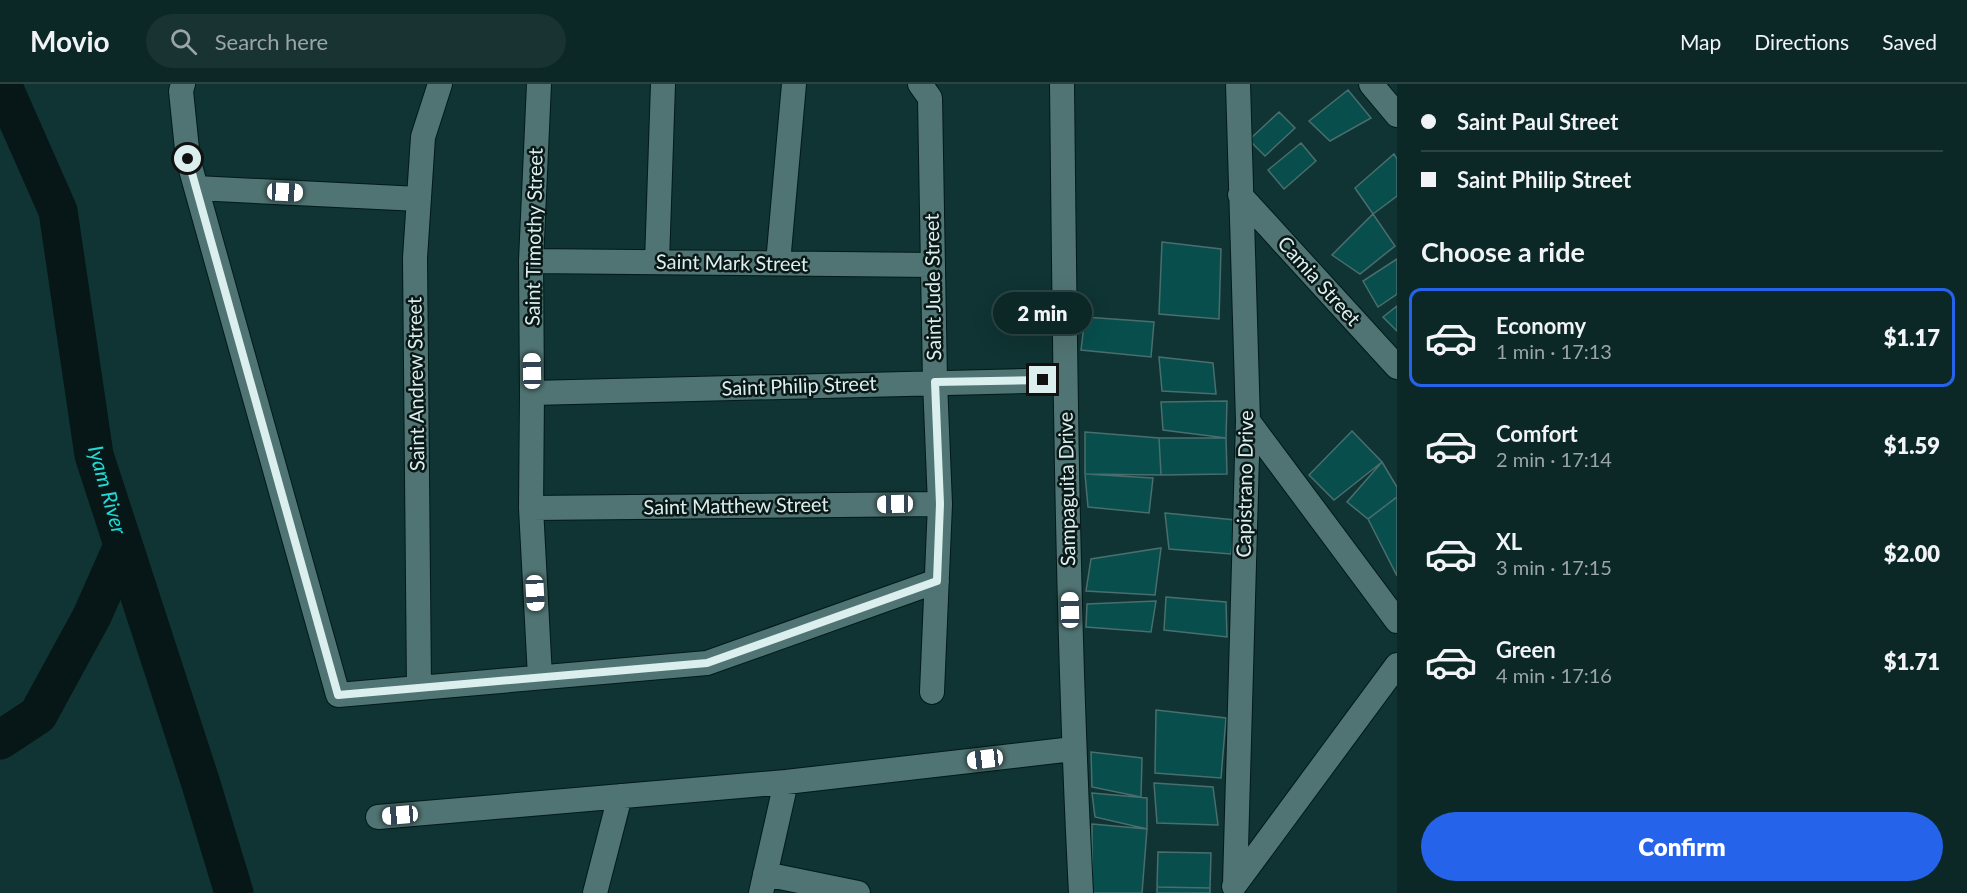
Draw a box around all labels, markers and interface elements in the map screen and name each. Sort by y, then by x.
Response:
search box [146,14,566,68]
text: Movio [30,24,110,58]
icon: search [167,25,200,58]
text: Search here [215,28,328,55]
text: Map [1680,29,1721,54]
text: Directions [1754,29,1849,54]
text: Saved [1882,29,1937,54]
text: Saint Paul Street [1457,108,1618,135]
route start [174,145,201,172]
street label: Saint Timothy Street [519,148,547,326]
text: Saint Philip Street [1457,166,1631,193]
car [267,182,303,202]
street label: Saint Jude Street [919,213,945,361]
street label: Camia Street [1273,231,1366,330]
text: Choose a ride [1421,235,1585,268]
street label: Saint Mark Street [656,249,808,275]
callout: 2 min [994,293,1092,335]
street label: Saint Andrew Street [401,297,429,471]
text: 2 min [1018,301,1067,325]
icon: car [1424,311,1478,365]
text: Economy [1496,312,1586,339]
text: $1.17 [1884,324,1940,351]
text: 1 min · 17:13 [1496,339,1612,363]
car [523,353,541,389]
route end [1029,366,1056,393]
street label: Saint Philip Street [721,370,877,400]
street label: Capistrano Drive [1231,410,1257,558]
street label: Sampaguita Drive [1053,412,1079,566]
icon: car [1424,419,1478,473]
text: Comfort [1496,420,1578,447]
text: $1.59 [1884,432,1940,459]
water label: Iyam River [84,442,133,538]
text: 2 min · 17:14 [1496,447,1612,471]
street label: Saint Matthew Street [643,491,829,519]
car [877,495,913,513]
icon: car [1424,527,1478,581]
text: XL [1496,528,1522,555]
text: $2.00 [1884,540,1940,567]
text: 3 min · 17:15 [1496,555,1612,579]
car [525,575,545,611]
car [1061,592,1079,628]
icon: car [1424,635,1478,689]
text: Green [1496,636,1556,663]
text: $1.71 [1884,648,1940,675]
text: 4 min · 17:16 [1496,663,1612,687]
car [966,748,1004,770]
car [381,804,419,826]
button: Confirm [1421,812,1943,881]

